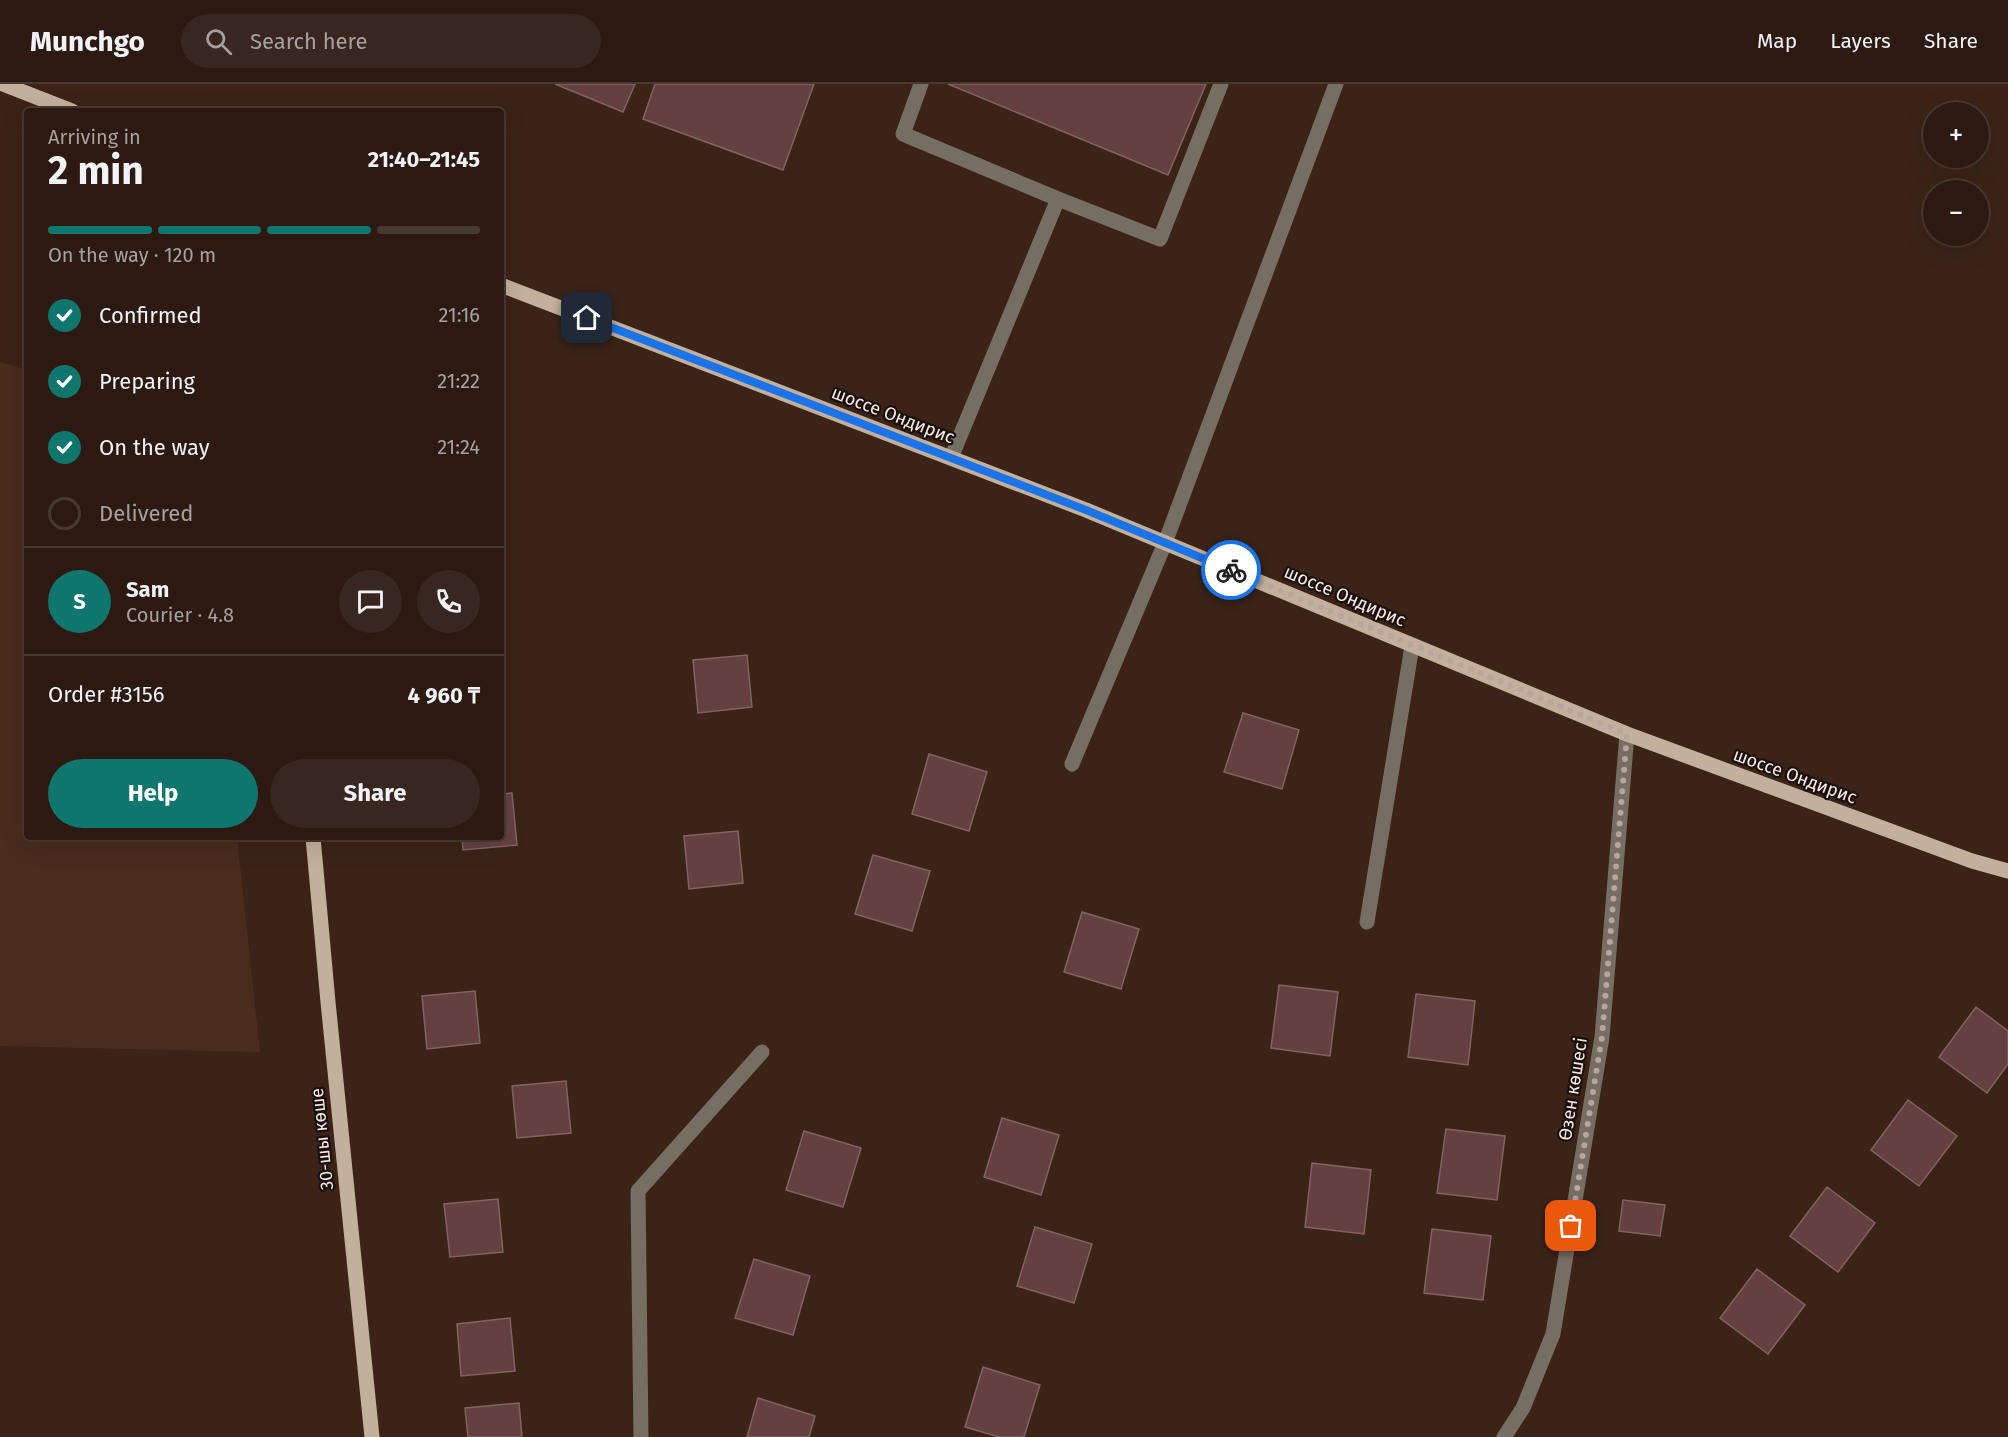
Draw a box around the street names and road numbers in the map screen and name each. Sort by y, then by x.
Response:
street label: шоссе Ондирис [828,381,958,449]
street label: шоссе Ондирис [1281,560,1409,632]
street label: шоссе Ондирис [1730,743,1860,809]
street label: Өзен көшесі [1554,1036,1592,1142]
street label: 30-шы көше [306,1087,338,1191]

